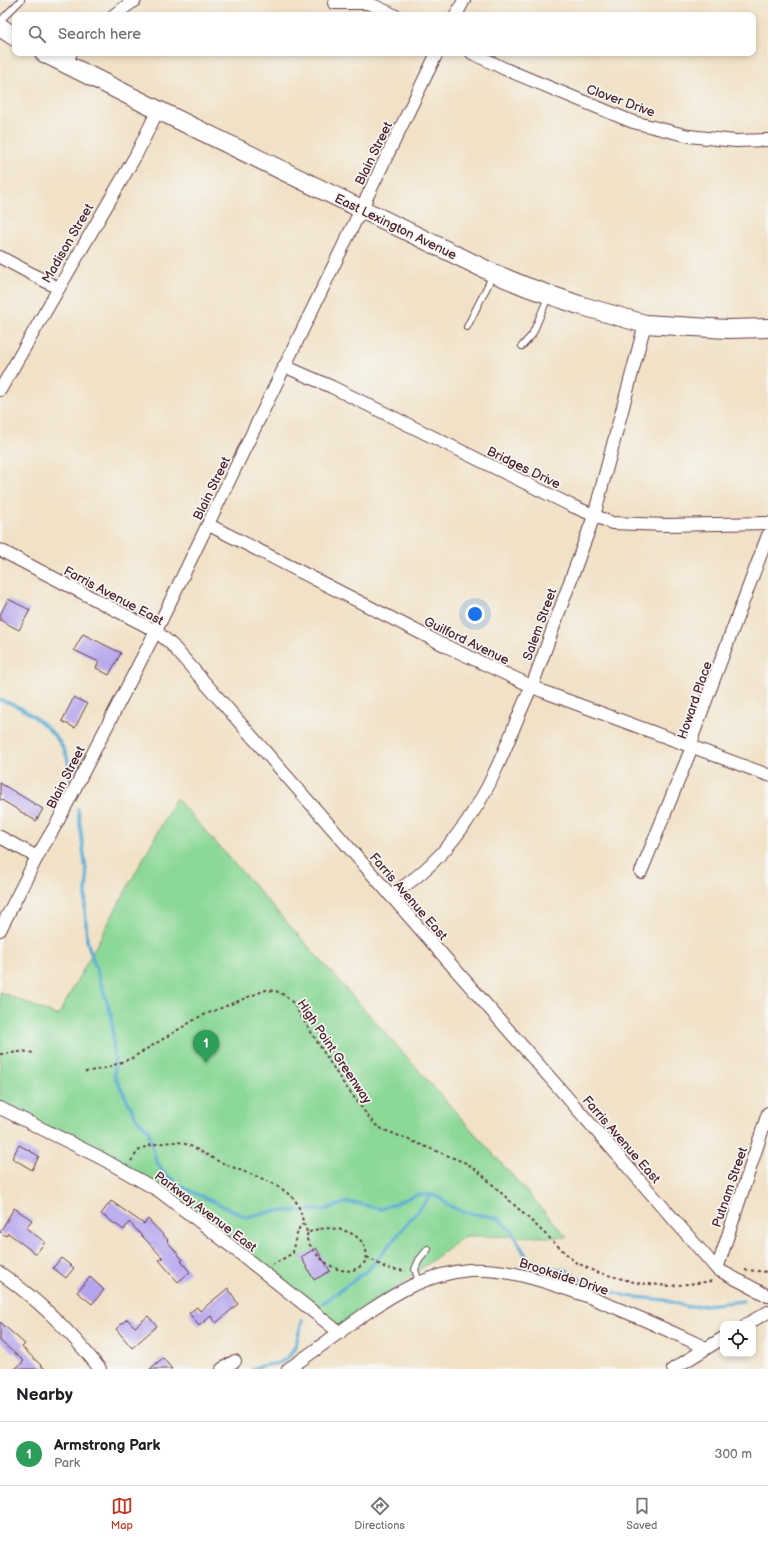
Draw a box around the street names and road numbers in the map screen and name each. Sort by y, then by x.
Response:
street label: Clover Drive [584,81,657,121]
street label: Blain Street [352,119,396,188]
street label: East Lexington Avenue [332,190,460,264]
street label: Madison Street [39,201,97,286]
street label: Bridges Drive [484,443,563,493]
street label: Blain Street [190,454,234,523]
street label: Farris Avenue East [61,563,166,629]
street label: Salem Street [520,586,560,663]
street label: Guilford Avenue [421,613,512,669]
street label: Howard Place [674,659,716,741]
street label: Blain Street [43,743,89,812]
street label: Farris Avenue East [366,850,451,944]
street label: High Point Greenway [293,996,375,1107]
street label: Farris Avenue East [579,1093,664,1187]
street label: Putnam Street [709,1145,751,1230]
street label: Parkway Avenue East [151,1168,260,1256]
street label: Brookside Drive [517,1255,611,1299]

